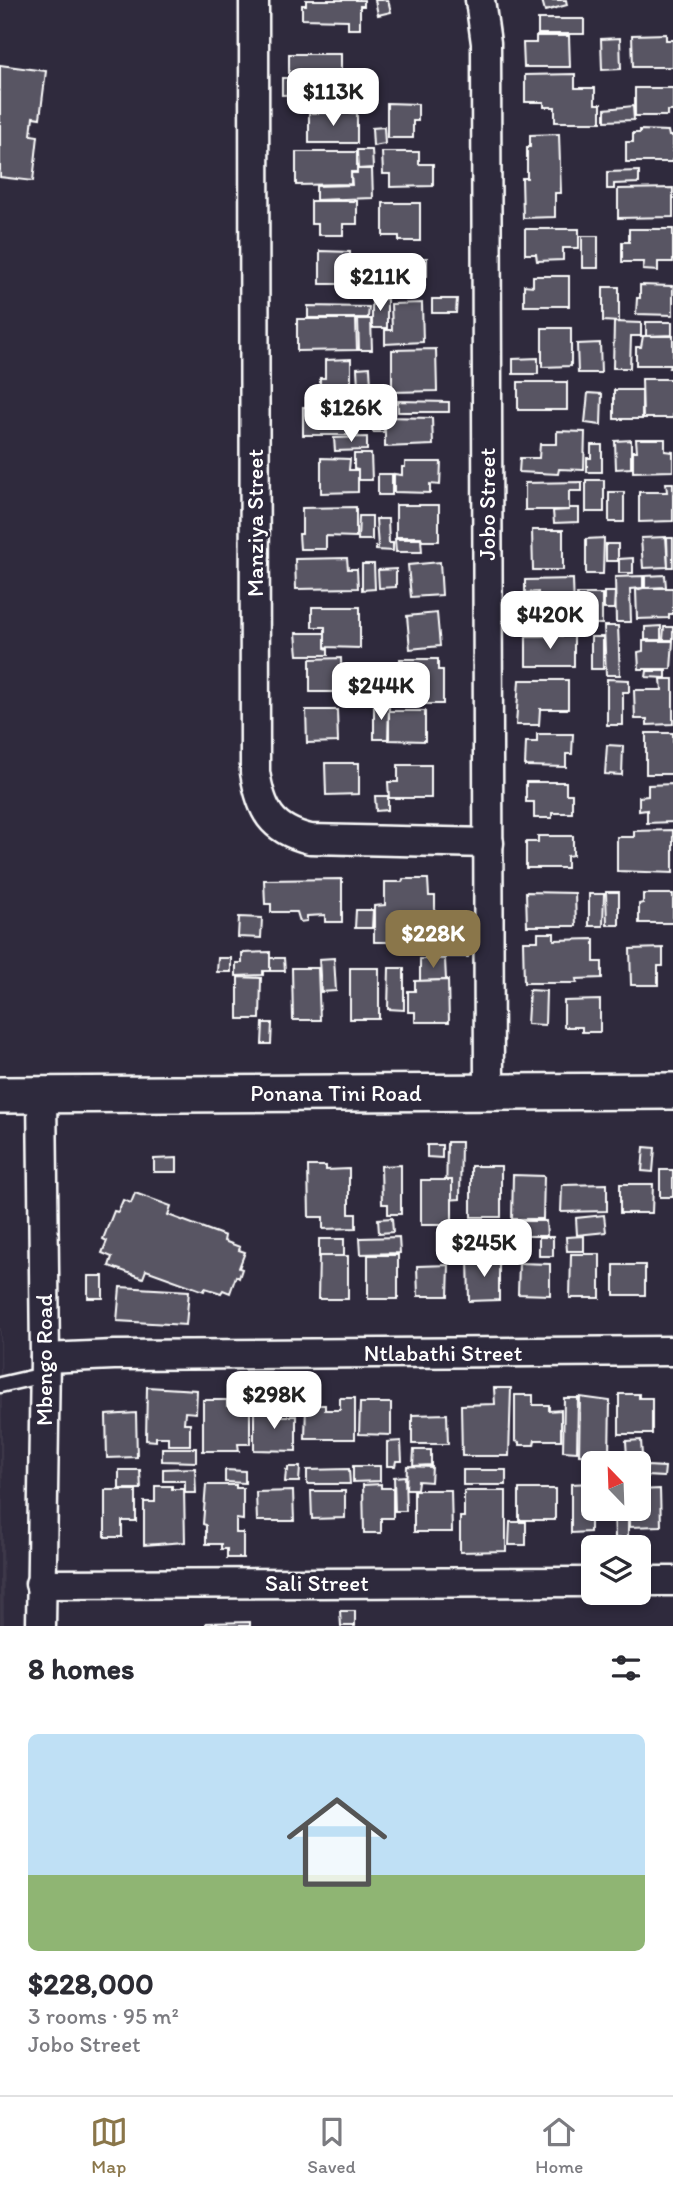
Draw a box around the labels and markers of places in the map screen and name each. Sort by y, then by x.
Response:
pin: $113K [284,68,382,128]
pin: $211K [331,254,429,313]
pin: $126K [302,384,400,444]
pin: $420K [501,592,599,651]
pin: $244K [332,662,430,722]
pin: $228K [384,911,482,970]
pin: $245K [435,1220,533,1279]
pin: $298K [225,1372,323,1431]

